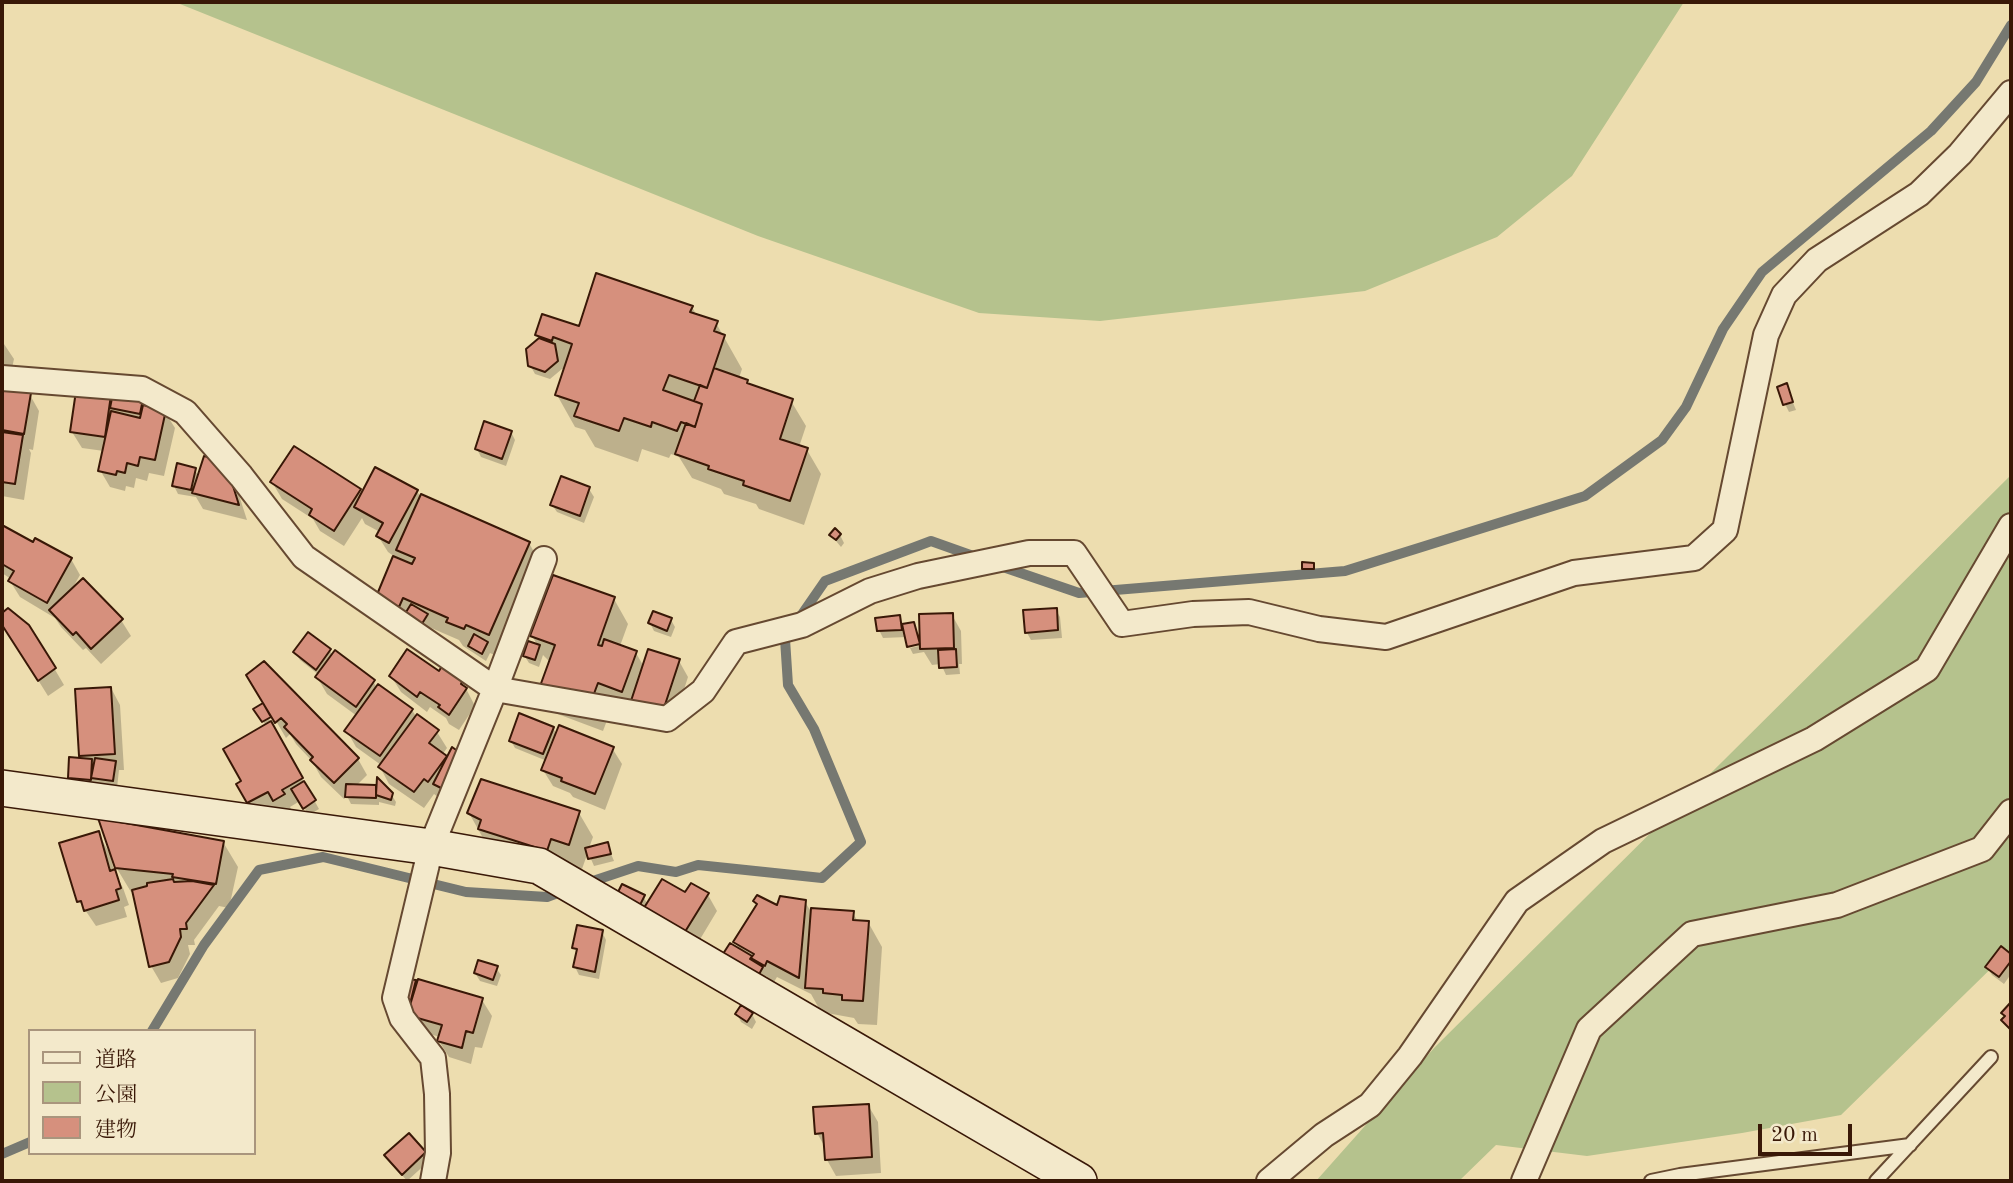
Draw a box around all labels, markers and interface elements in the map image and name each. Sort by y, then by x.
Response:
legend [28,1029,256,1155]
text: 道路 [95,1050,137,1071]
text: 公園 [95,1085,137,1106]
scale bar [1761,1110,1856,1154]
text: 建物 [95,1120,137,1141]
text: 20 m [1771,1125,1818,1146]

